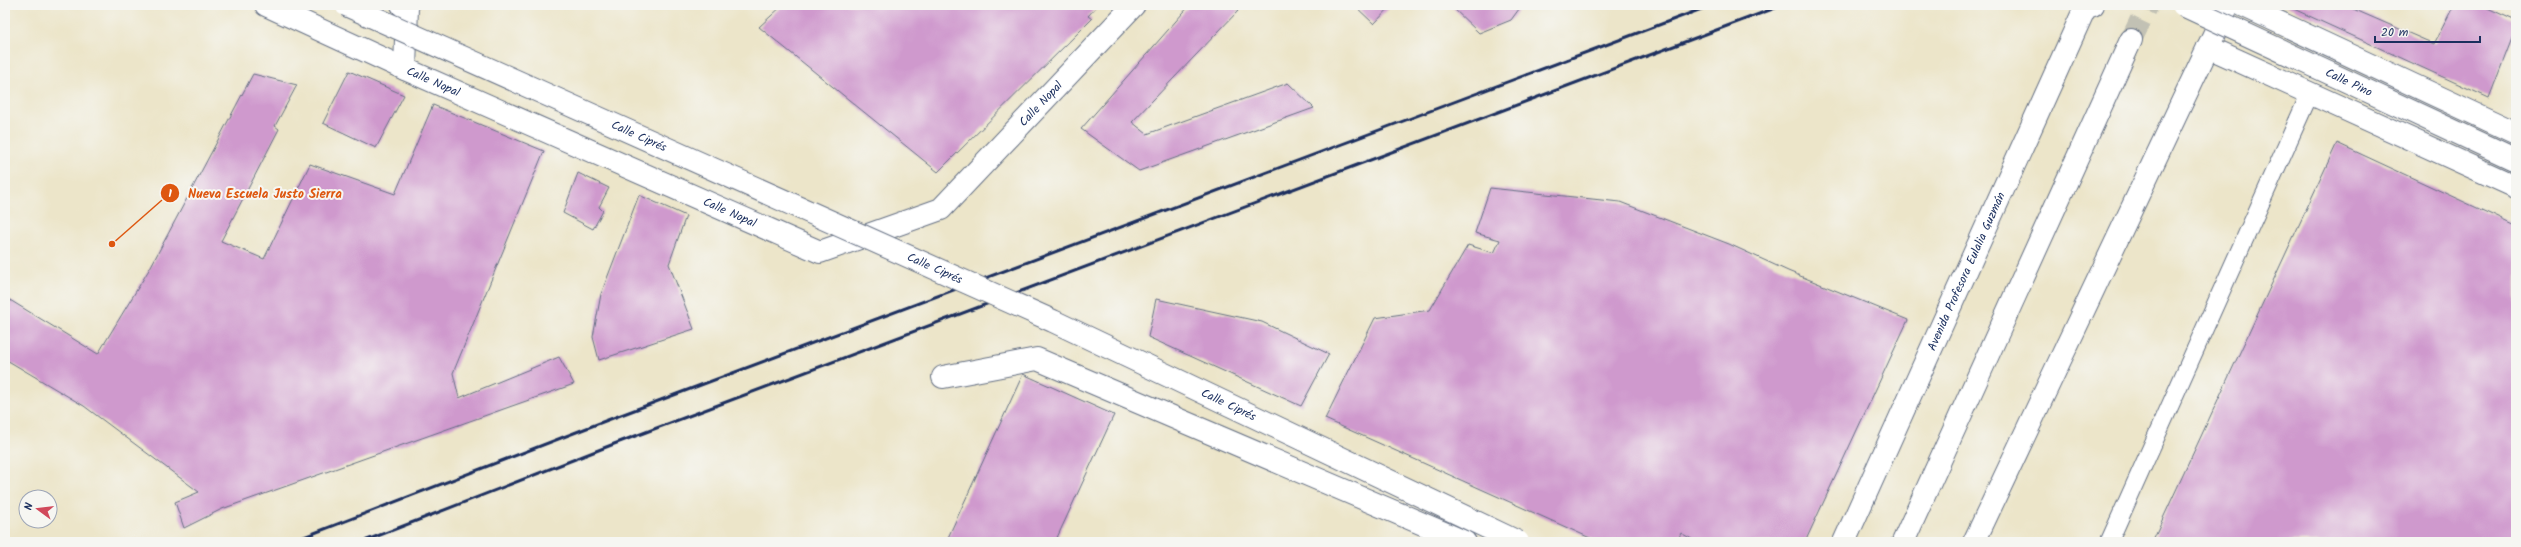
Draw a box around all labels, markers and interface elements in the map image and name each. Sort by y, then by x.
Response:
scale bar [2375,18,2480,44]
text: 20 m [2381,23,2409,42]
street label: Calle Nopal [403,62,463,102]
street label: Calle Pino [2322,63,2375,102]
street label: Calle Nopal [1015,77,1067,131]
street label: Calle Ciprés [608,116,670,157]
callout: Nueva Escuela Justo Sierra [160,181,350,206]
text: 1 [168,184,172,203]
text: Nueva Escuela Justo Sierra [188,184,342,205]
street label: Avenida Profesora Eulalia Guzmán [1923,189,2011,354]
street label: Calle Nopal [700,193,759,233]
street label: Calle Ciprés [904,248,966,289]
street label: Calle Ciprés [1198,384,1259,426]
north arrow [18,489,58,529]
text: N [20,501,39,512]

